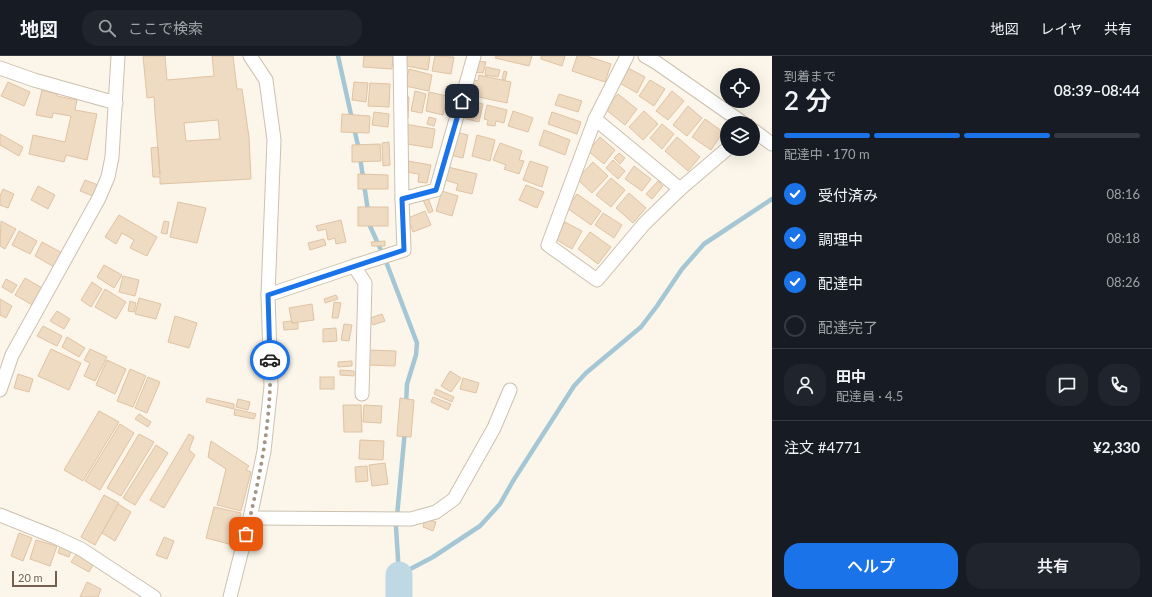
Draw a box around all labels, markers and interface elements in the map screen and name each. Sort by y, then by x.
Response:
search box [82,10,362,46]
text: 地図 [20,17,58,40]
icon: search [96,17,118,39]
text: ここで検索 [128,19,203,37]
text: 地図 [990,20,1018,37]
text: レイヤ [1040,20,1082,37]
text: 共有 [1104,20,1132,37]
map controls [720,68,760,156]
button: locate [720,68,760,108]
text: 到着まで [784,68,836,84]
text: 08:39–08:44 [1054,81,1140,99]
pin [445,84,479,118]
text: 2 分 [784,84,832,116]
icon: home [451,90,473,112]
button: layers [720,116,760,156]
text: 配達中 · 170 m [784,146,870,162]
icon: check [784,183,806,205]
text: 受付済み [818,186,878,204]
text: 08:16 [1107,186,1140,202]
icon: check [784,227,806,249]
text: 調理中 [818,230,863,248]
text: 08:18 [1107,230,1140,246]
icon: check [784,271,806,293]
text: 配達中 [818,274,863,292]
text: 08:26 [1107,274,1140,290]
text: 配達完了 [818,318,878,336]
courier [250,340,290,380]
icon: car [259,349,281,371]
button: person [784,364,826,406]
button: chat [1046,364,1088,406]
button: phone [1098,364,1140,406]
text: 田中 [836,367,866,385]
text: 配達員 · 4.5 [836,388,903,404]
text: 注文 #4771 [784,438,861,456]
text: ¥2,330 [1093,438,1140,456]
pin [229,517,263,551]
icon: bag [235,523,257,545]
button: ヘルプ [784,543,958,589]
button: 共有 [966,543,1140,589]
scale bar [12,569,57,588]
text: 20 m [18,571,43,584]

